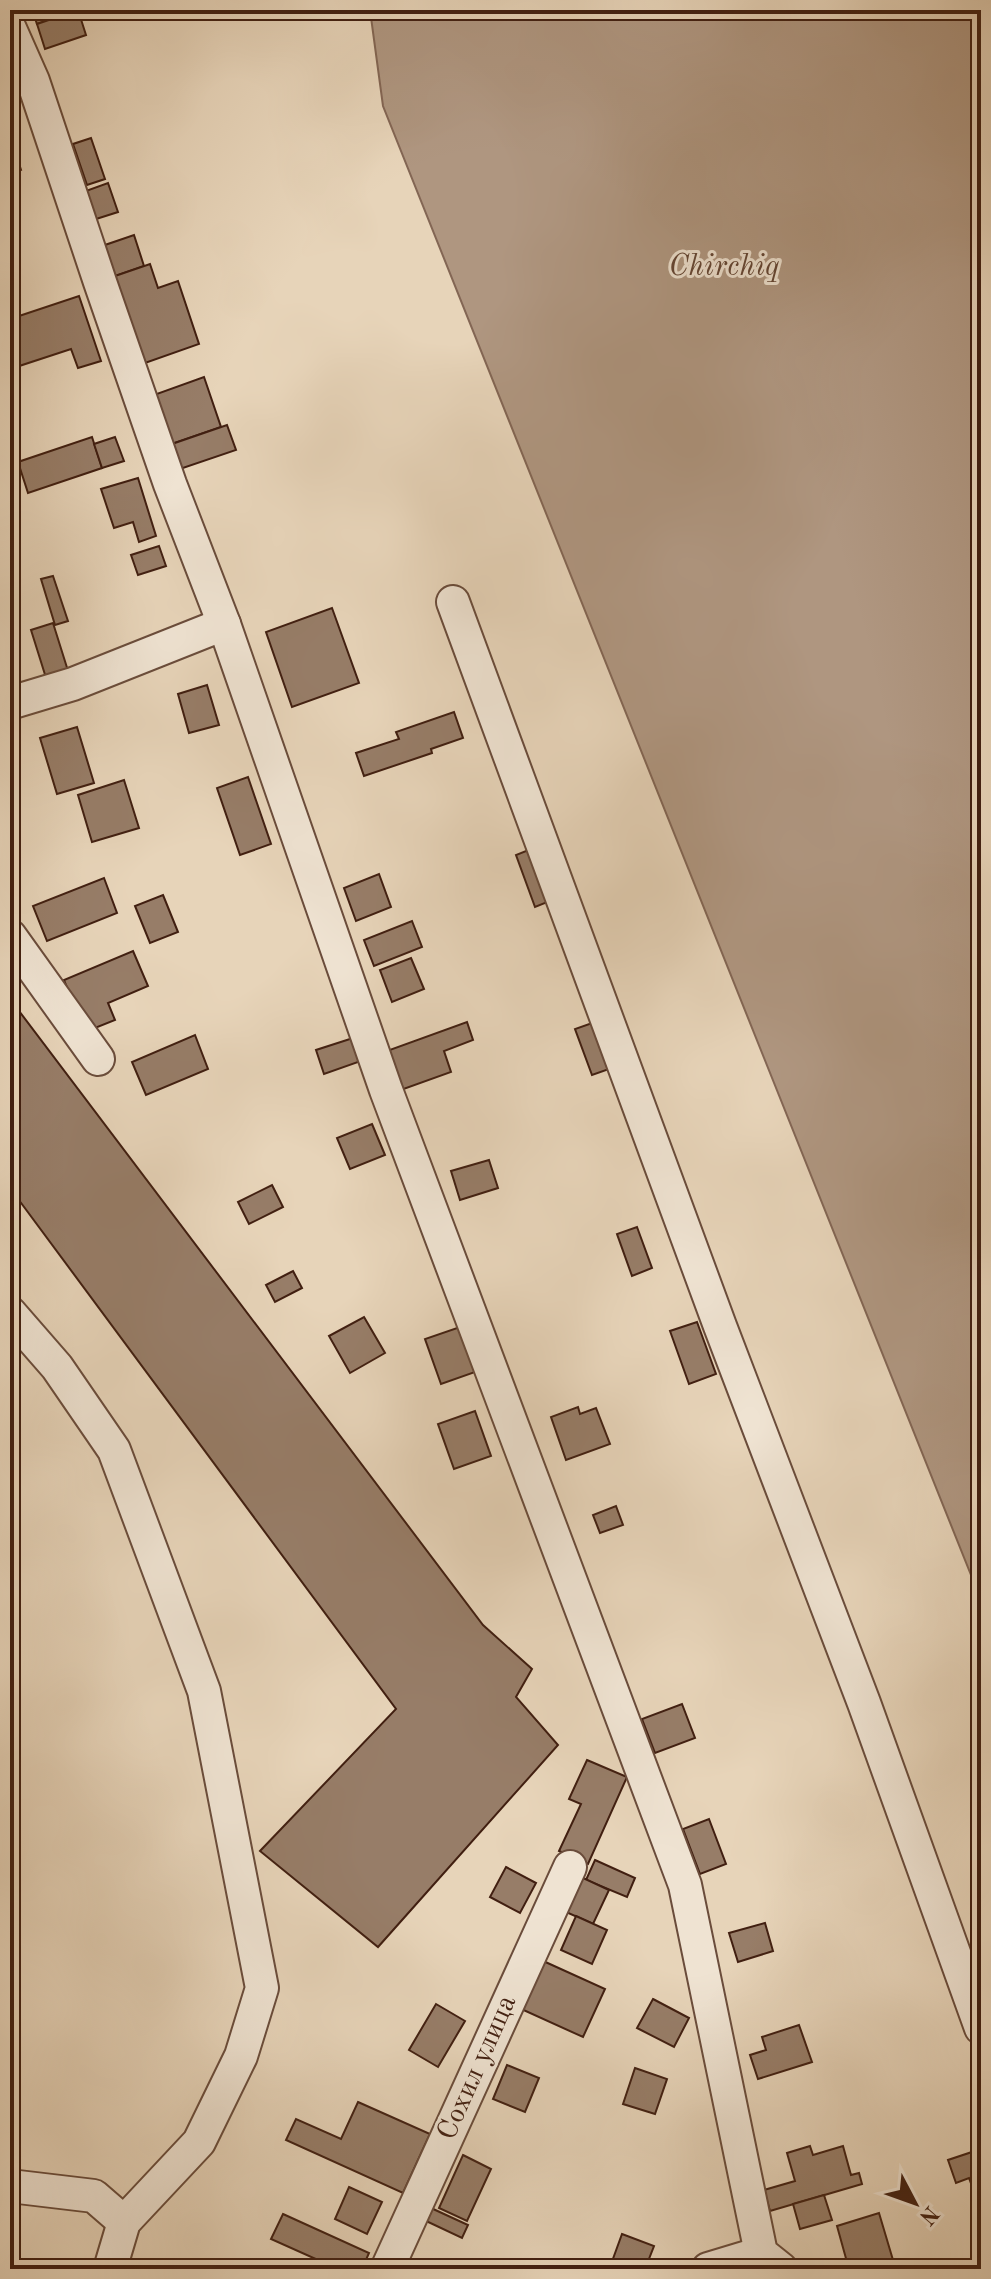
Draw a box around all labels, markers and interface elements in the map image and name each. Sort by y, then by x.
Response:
water label: Chirchiq [669,252,779,282]
street label: Сохил улица [434,1991,522,2145]
north arrow [875,2163,955,2243]
text: N [915,2201,942,2229]

